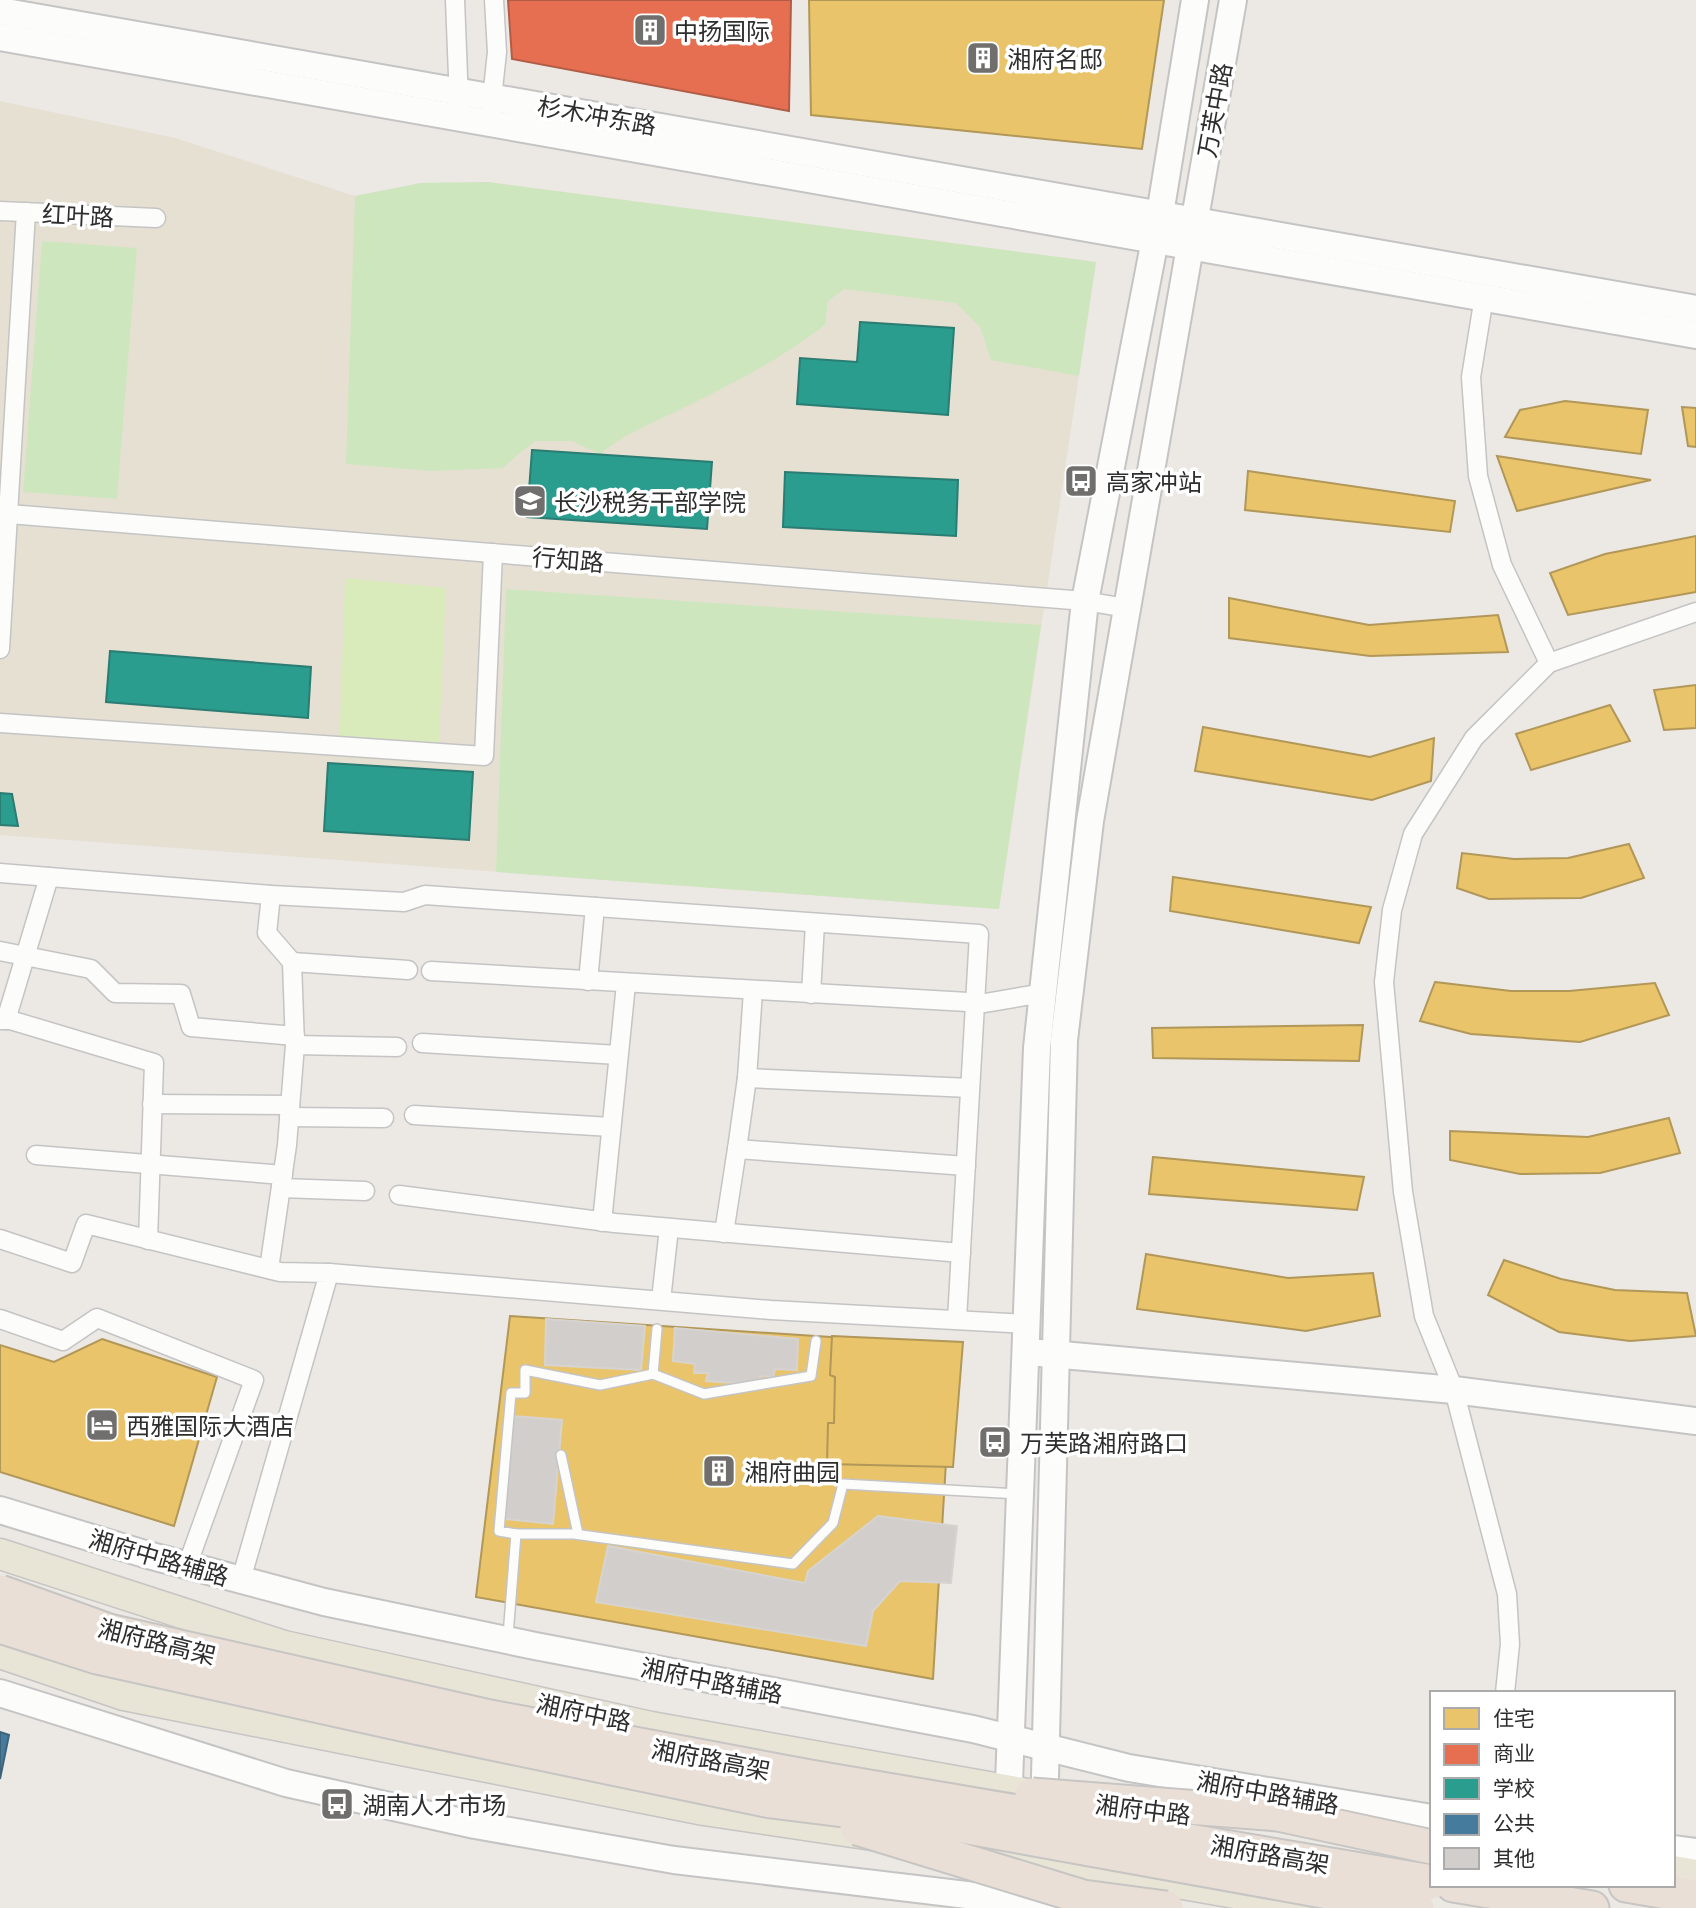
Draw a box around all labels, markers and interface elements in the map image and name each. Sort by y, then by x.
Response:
building icon: 中扬国际 [631,11,669,49]
place label: 中扬国际 [674,14,770,47]
building icon: 湘府名邸 [964,39,1002,77]
place label: 湘府名邸 [1007,42,1103,75]
street label: 万芙中路 [1189,60,1239,160]
street label: 杉木冲东路 [535,88,659,142]
street label: 红叶路 [41,197,115,233]
bus stop icon: 高家冲站 [1062,462,1100,500]
place label: 高家冲站 [1106,465,1202,498]
school or university icon: 长沙税务干部学院 [511,482,549,520]
place label: 长沙税务干部学院 [554,485,746,518]
street label: 行知路 [531,539,605,579]
hotel icon: 西雅国际大酒店 [83,1406,121,1444]
place label: 西雅国际大酒店 [126,1409,294,1442]
bus stop icon: 万芙路湘府路口 [976,1423,1014,1461]
place label: 万芙路湘府路口 [1020,1426,1188,1459]
building icon: 湘府曲园 [700,1452,738,1490]
place label: 湘府曲园 [744,1455,840,1488]
street label: 湘府中路辅路 [85,1521,233,1593]
street label: 湘府路高架 [95,1610,219,1672]
street label: 湘府中路辅路 [638,1650,786,1710]
street label: 湘府中路 [534,1686,634,1738]
legend [1430,1691,1675,1887]
text: 住宅 [1493,1704,1535,1732]
street label: 湘府路高架 [649,1731,773,1787]
text: 商业 [1493,1739,1535,1767]
street label: 湘府中路辅路 [1194,1763,1342,1821]
text: 学校 [1493,1774,1535,1802]
bus stop icon: 湖南人才市场 [318,1785,356,1823]
street label: 湘府中路 [1093,1787,1193,1831]
place label: 湖南人才市场 [362,1788,506,1821]
text: 公共 [1493,1809,1535,1837]
street label: 湘府路高架 [1208,1827,1332,1881]
text: 其他 [1493,1844,1535,1872]

